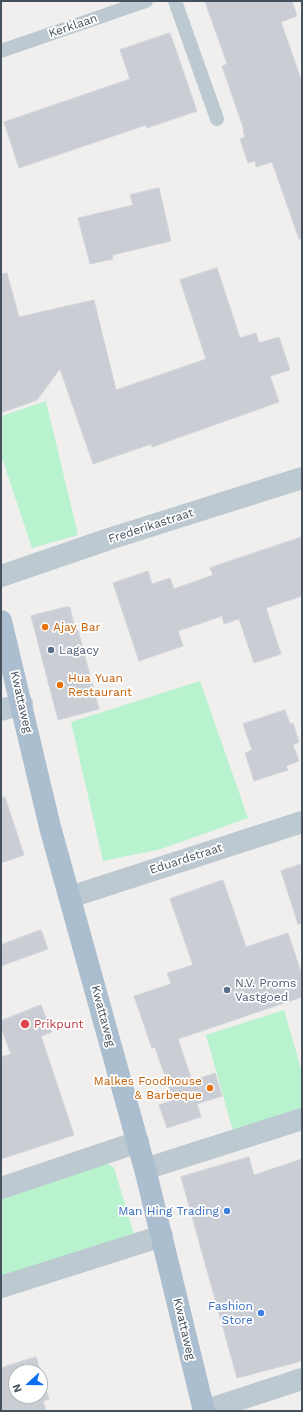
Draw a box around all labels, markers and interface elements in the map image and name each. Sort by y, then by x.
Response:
street label: Kerklaan [47,11,99,41]
street label: Frederikastraat [106,505,196,547]
place label: Ajay Bar [53,620,100,634]
marker: Ajay Bar [40,622,50,632]
place label: Lagacy [59,643,99,657]
marker: Lagacy [46,645,56,655]
street label: Kwattaweg [7,670,35,734]
place label: Hua Yuan Restaurant [68,671,132,699]
marker: Hua Yuan Restaurant [55,680,65,690]
street label: Eduardstraat [148,840,224,878]
place label: N.V. Proms Vastgoed [235,976,296,1004]
street label: Kwattaweg [88,984,118,1048]
marker: N.V. Proms Vastgoed [222,985,232,995]
place label: Prikpunt [34,1017,84,1031]
marker: Prikpunt [19,1018,31,1030]
place label: Malkes Foodhouse & Barbeque [94,1074,202,1102]
marker: Malkes Foodhouse & Barbeque [205,1083,215,1093]
place label: Man Hing Trading [118,1204,219,1218]
marker: Man Hing Trading [222,1206,232,1216]
street label: Kwattaweg [170,1297,198,1361]
place label: Fashion Store [208,1299,253,1327]
marker: Fashion Store [256,1308,266,1318]
north arrow [8,1364,48,1404]
text: N [10,1382,25,1394]

